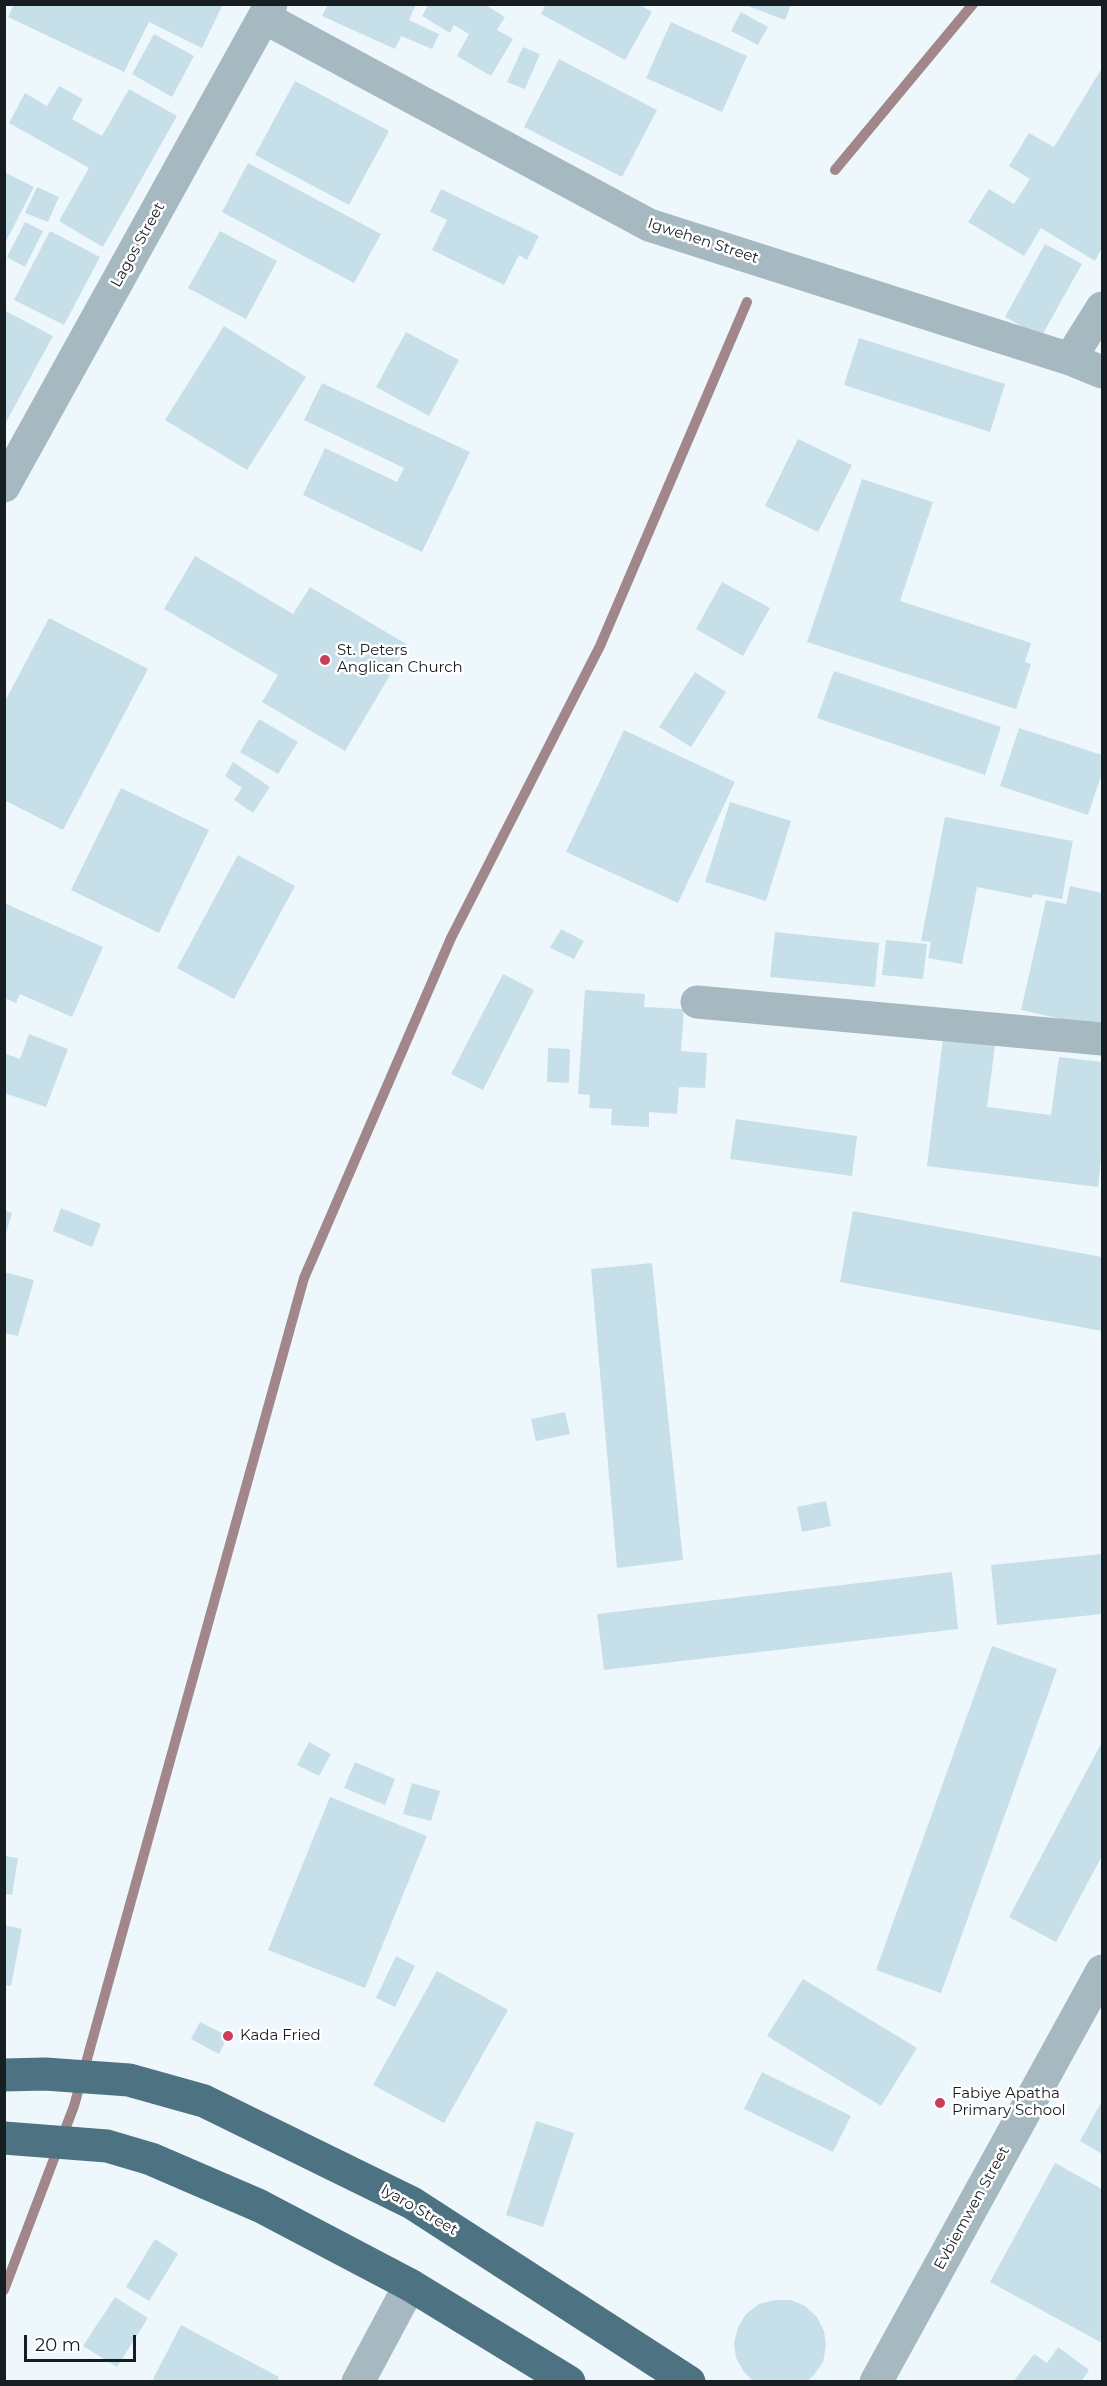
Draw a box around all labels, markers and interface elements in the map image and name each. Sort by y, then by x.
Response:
street label: Lagos Street [107,200,169,290]
street label: Igwehen Street [645,215,761,267]
place label: St. Peters Anglican Church [337,642,463,677]
marker: St. Peters Anglican Church [318,653,332,667]
place label: Kada Fried [240,2027,321,2045]
marker: Kada Fried [221,2029,235,2043]
place label: Fabiye Apatha Primary School [952,2085,1066,2120]
marker: Fabiye Apatha Primary School [933,2096,947,2110]
street label: Evbiemwen Street [931,2143,1013,2273]
street label: Iyaro Street [377,2181,461,2239]
scale bar [27,2323,140,2361]
text: 20 m [35,2334,81,2356]

